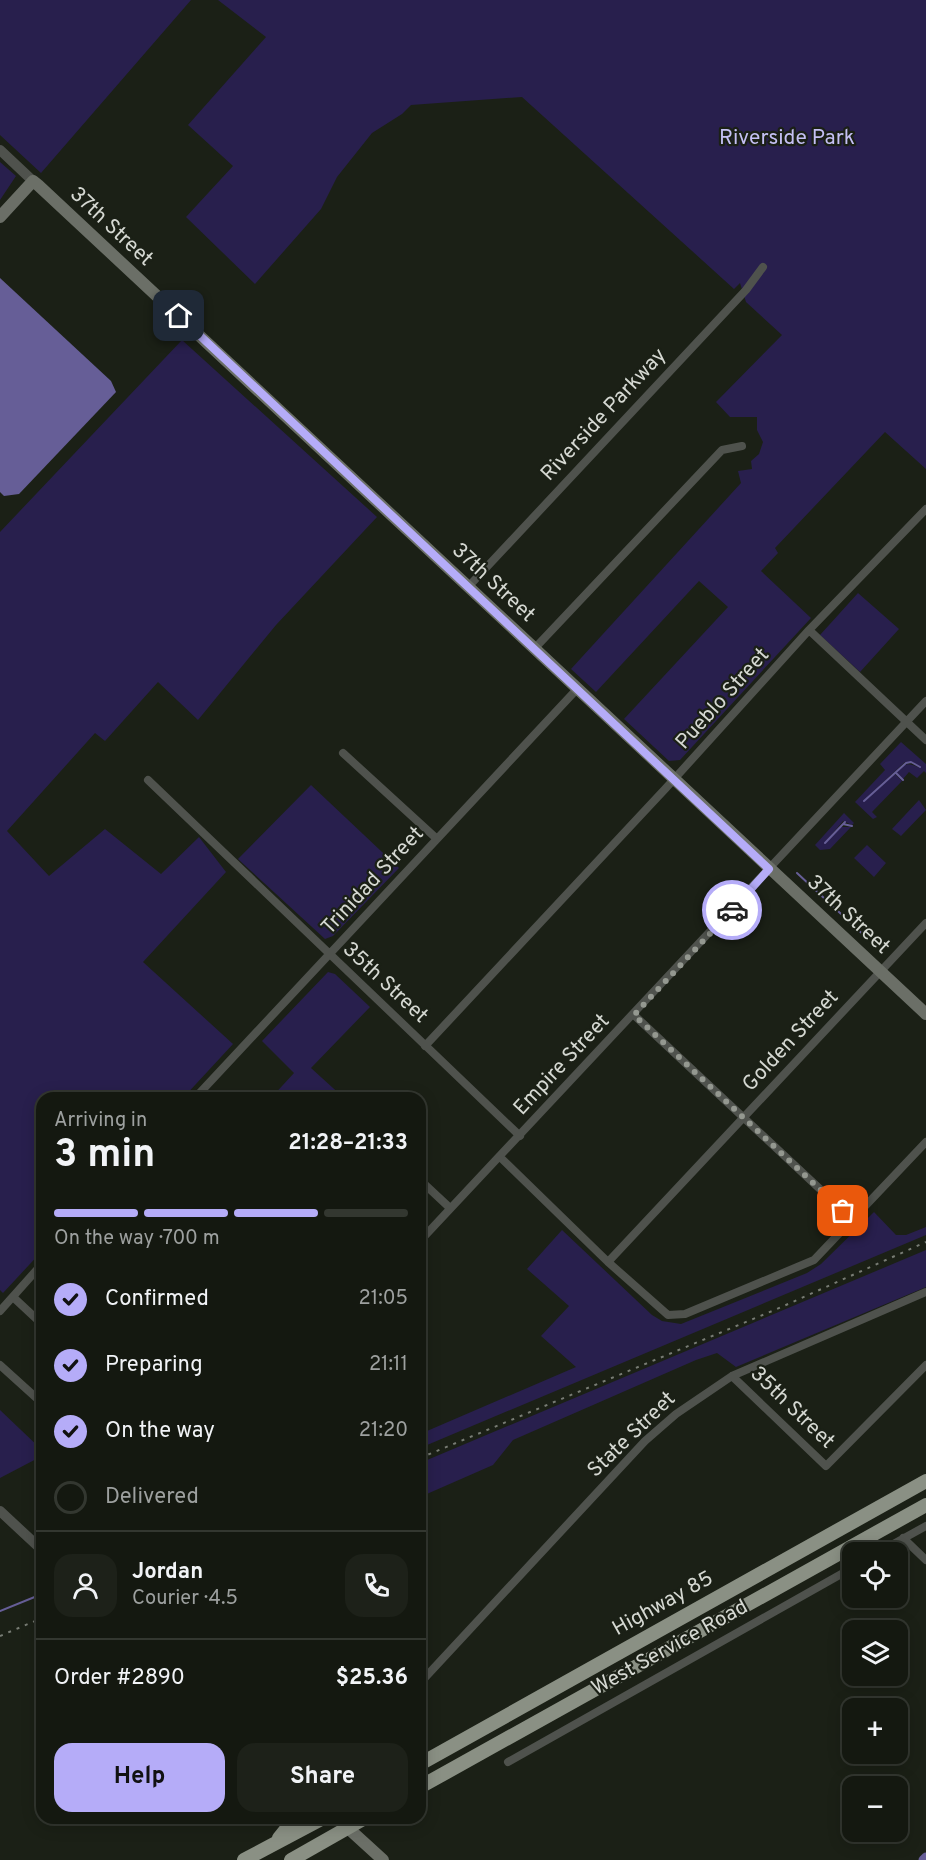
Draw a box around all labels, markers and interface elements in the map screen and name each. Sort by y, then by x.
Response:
park label: Riverside Park [719,125,855,152]
street label: 37th Street [63,181,159,273]
pin [153,290,204,341]
icon: home [162,299,195,332]
street label: Riverside Parkway [535,343,673,487]
street label: 37th Street [445,537,541,629]
street label: Pueblo Street [670,643,776,755]
street label: Trinidad Street [316,821,430,941]
street label: 37th Street [800,869,896,961]
courier [702,880,762,940]
icon: car [716,894,749,927]
street label: 35th Street [336,936,434,1030]
street label: Golden Street [737,984,845,1098]
street label: Empire Street [508,1008,616,1122]
text: Arriving in [54,1108,147,1134]
text: 21:28–21:33 [288,1130,408,1157]
text: 3 min [54,1132,155,1181]
pin [817,1185,868,1236]
icon: bag [826,1194,859,1227]
text: On the way · 700 m [54,1226,220,1252]
icon: check [54,1283,87,1316]
text: Confirmed [105,1286,209,1313]
text: 21:05 [359,1286,408,1312]
icon: check [54,1349,87,1382]
text: Preparing [105,1352,203,1379]
text: 21:11 [369,1352,408,1378]
street label: 35th Street [744,1361,840,1455]
street label: State Street [582,1386,682,1484]
icon: check [54,1415,87,1448]
text: On the way [105,1418,215,1445]
text: 21:20 [359,1418,408,1444]
text: Delivered [105,1484,199,1511]
map controls [842,1542,908,1842]
button: locate [842,1542,908,1608]
button: person [54,1554,117,1617]
button: phone [345,1554,408,1617]
text: Jordan [132,1559,203,1586]
street label: Highway 85 [608,1565,718,1643]
text: Courier · 4.5 [132,1586,238,1612]
street label: West Service Road [587,1594,753,1702]
button: layers [842,1620,908,1686]
text: Order #2890 [54,1665,185,1692]
text: $25.36 [336,1665,408,1692]
button: + [842,1698,908,1764]
button: Help [54,1743,225,1812]
button: Share [237,1743,408,1812]
button: − [842,1776,908,1842]

